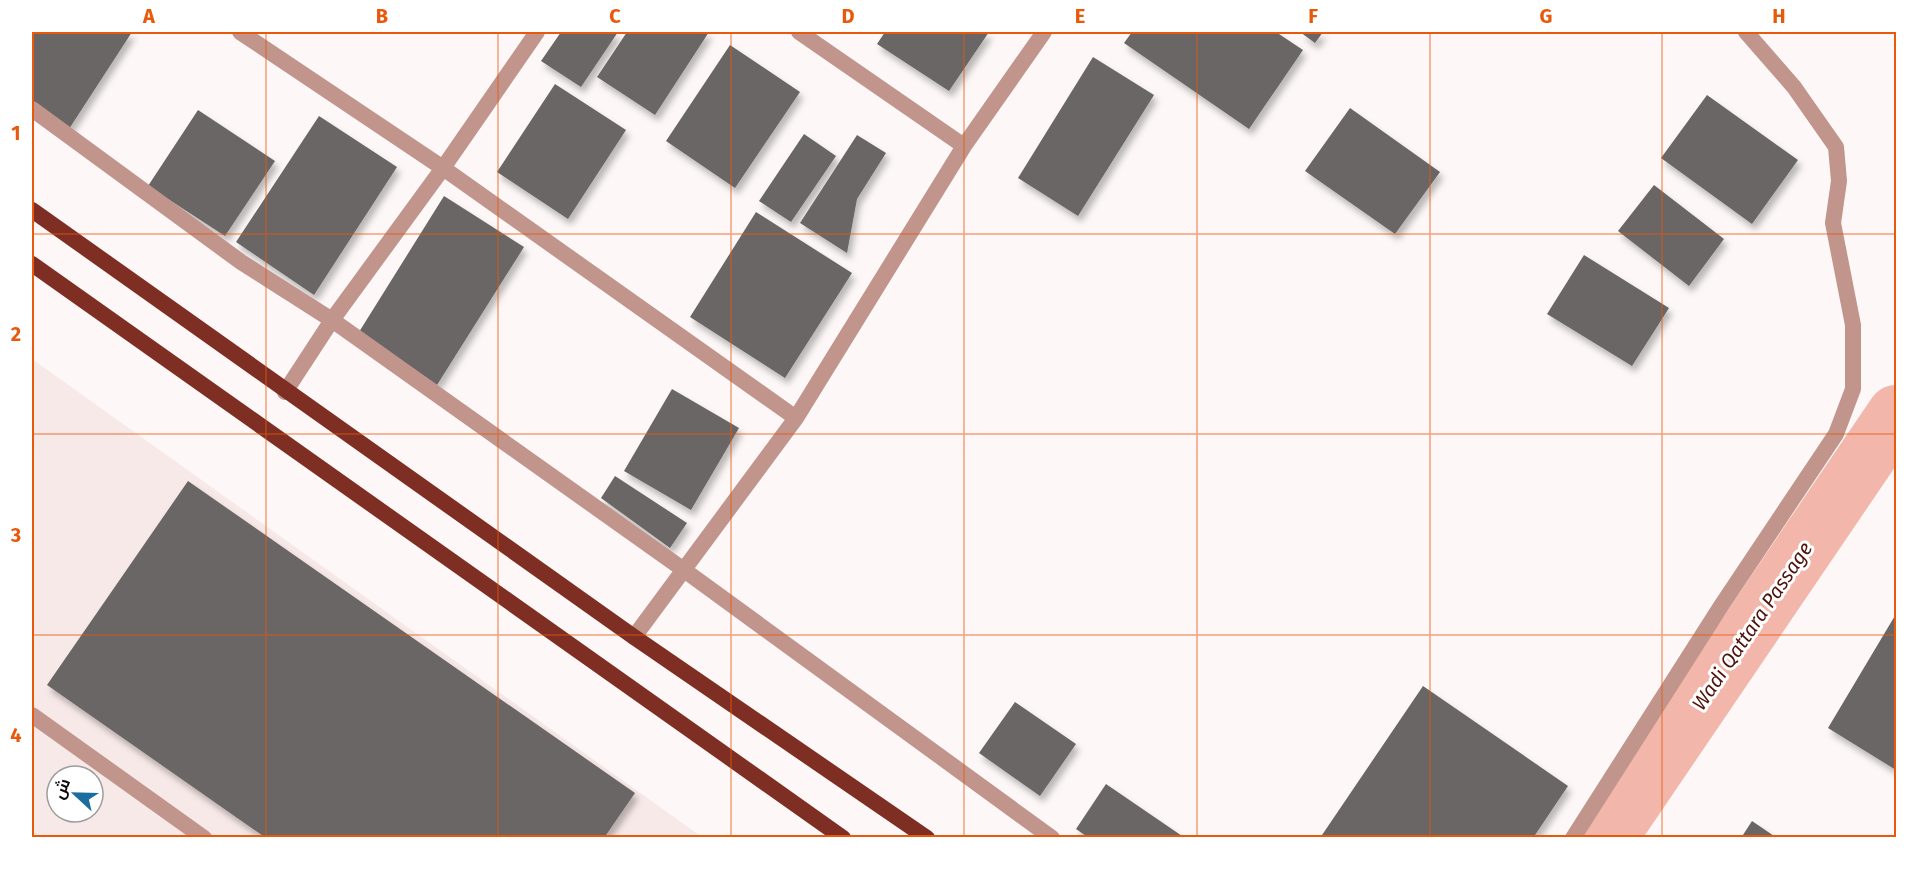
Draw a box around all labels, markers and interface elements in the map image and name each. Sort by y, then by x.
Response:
text: A [142,4,156,28]
text: B [376,4,388,28]
text: C [609,4,621,28]
text: D [841,4,855,28]
text: E [1075,4,1085,28]
text: F [1308,4,1318,28]
text: G [1540,4,1552,28]
text: H [1772,4,1786,28]
text: 1 [11,121,21,145]
text: 2 [11,322,21,346]
text: 3 [10,523,21,547]
water label: Wadi Qattara Passage [1687,537,1817,715]
text: 4 [10,723,22,747]
north arrow [45,764,105,824]
text: ش [49,775,74,802]

